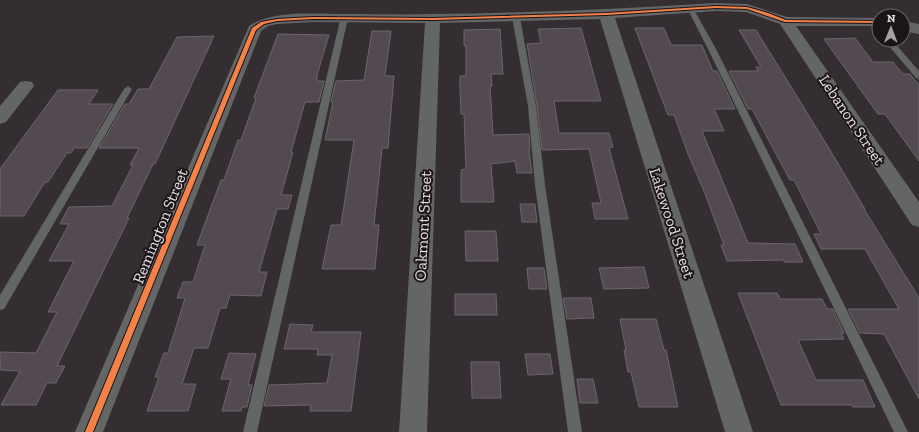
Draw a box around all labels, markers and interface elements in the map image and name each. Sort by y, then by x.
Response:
north arrow [871,8,911,48]
text: N [887,12,896,25]
street label: Lebanon Street [815,71,889,169]
street label: Lakewood Street [645,165,699,281]
street label: Remington Street [128,166,192,286]
street label: Oakmont Street [411,170,435,282]

